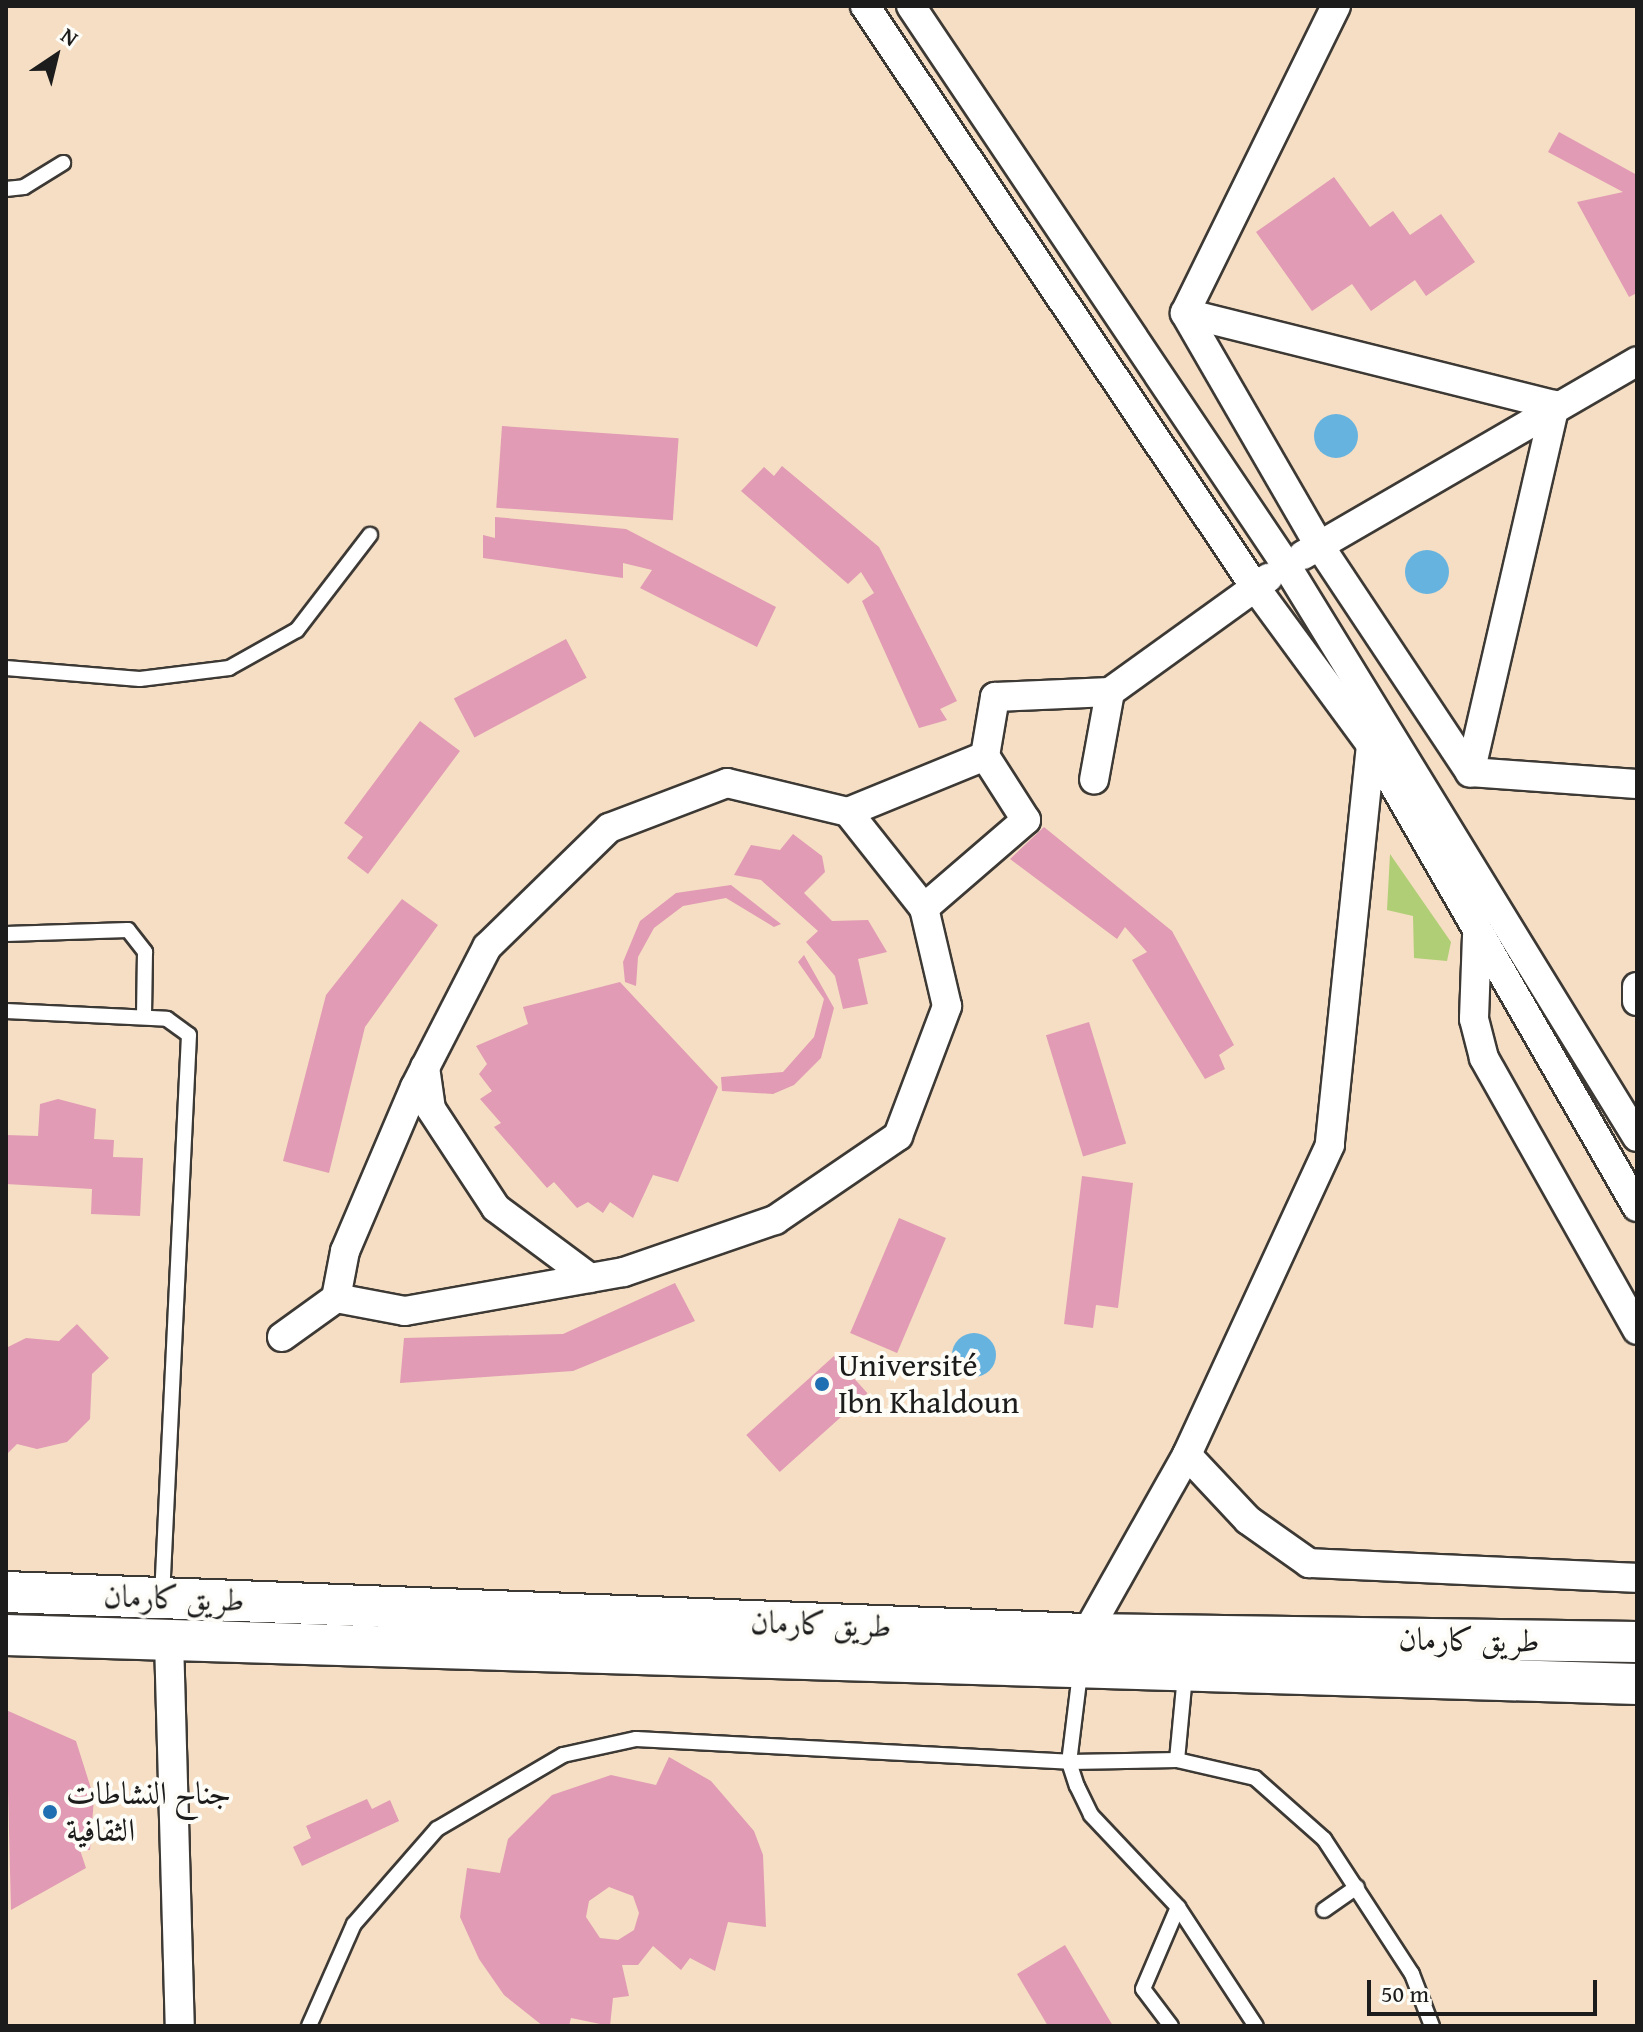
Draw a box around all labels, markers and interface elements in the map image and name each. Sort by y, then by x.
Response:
north arrow [16,16,96,96]
text: N [55,19,85,54]
place label: Université Ibn Khaldoun [838,1347,1019,1422]
marker: Université Ibn Khaldoun [813,1375,831,1393]
street label: طريق كارمان [103,1576,245,1620]
street label: طريق كارمان [750,1602,892,1646]
street label: طريق كارمان [1398,1620,1540,1660]
place label: جناح النشاطات الثقافية [66,1775,231,1850]
marker: جناح النشاطات الثقافية [41,1803,59,1821]
scale bar [1371,1964,1601,2014]
text: 50 m [1381,1976,1429,2011]

